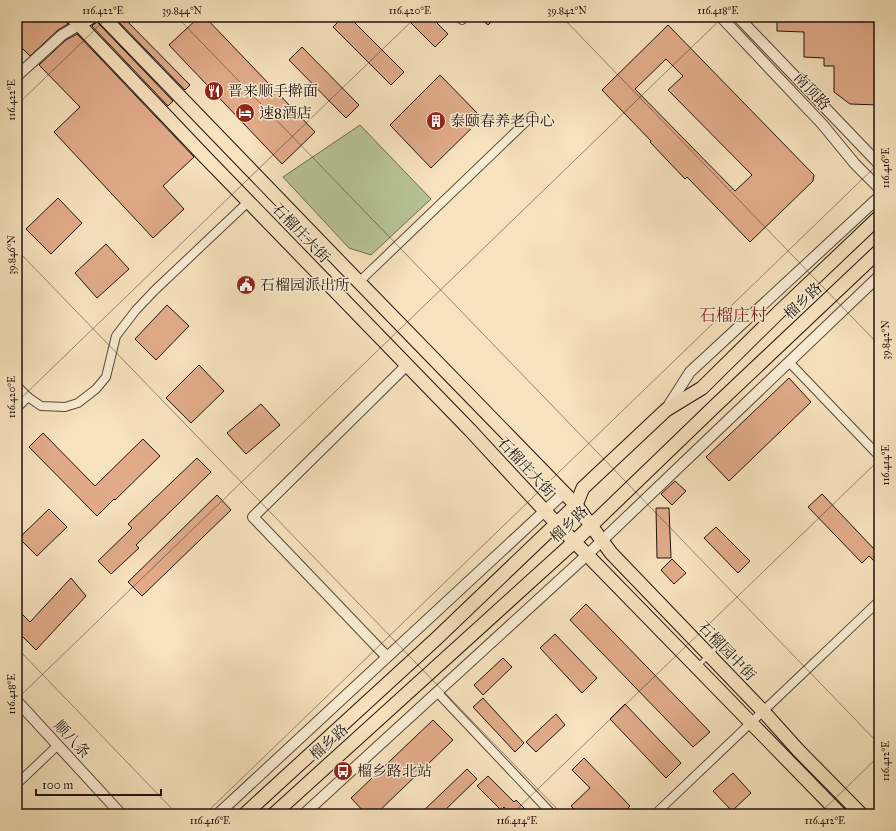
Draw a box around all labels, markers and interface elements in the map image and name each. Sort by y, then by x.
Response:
text: 116.422°E [82,5,124,17]
text: 39.844°N [162,5,203,17]
text: 116.420°E [389,5,431,17]
text: 39.842°N [547,5,587,17]
text: 116.418°E [698,5,738,17]
street label: 南顶路 [790,68,834,114]
text: 116.422°E [6,79,18,121]
restaurant icon: 晋来顺手擀面 [203,80,225,102]
place label: 晋来顺手擀面 [228,82,318,100]
hotel icon: 速8酒店 [234,102,256,124]
place label: 速8酒店 [259,104,312,122]
building icon: 泰颐春养老中心 [425,110,447,132]
place label: 泰颐春养老中心 [450,112,555,130]
text: 116.416°E [880,148,892,188]
street label: 石榴庄大街 [268,200,334,266]
text: 39.846°N [6,235,18,275]
public building icon: 石榴园派出所 [235,274,257,296]
place label: 石榴园派出所 [260,276,350,294]
street label: 榴乡路 [780,279,826,323]
district label: 石榴庄村 [699,305,767,326]
text: 39.842°N [880,320,892,360]
text: 116.420°E [6,376,18,418]
street label: 石榴庄大街 [494,433,558,501]
text: 116.414°E [880,444,892,486]
street label: 榴乡路 [546,502,592,546]
street label: 石榴园中街 [694,618,760,684]
text: 116.418°E [6,674,18,714]
street label: 顺八条 [50,716,94,762]
street label: 榴乡路 [306,720,352,764]
text: 116.412°E [880,741,892,781]
bus stop icon: 榴乡路北站 [332,760,354,782]
place label: 榴乡路北站 [357,762,432,780]
scale bar [36,771,161,797]
text: 100 m [42,778,73,792]
text: 116.416°E [190,815,230,827]
text: 116.414°E [496,815,538,827]
text: 116.412°E [805,815,845,827]

